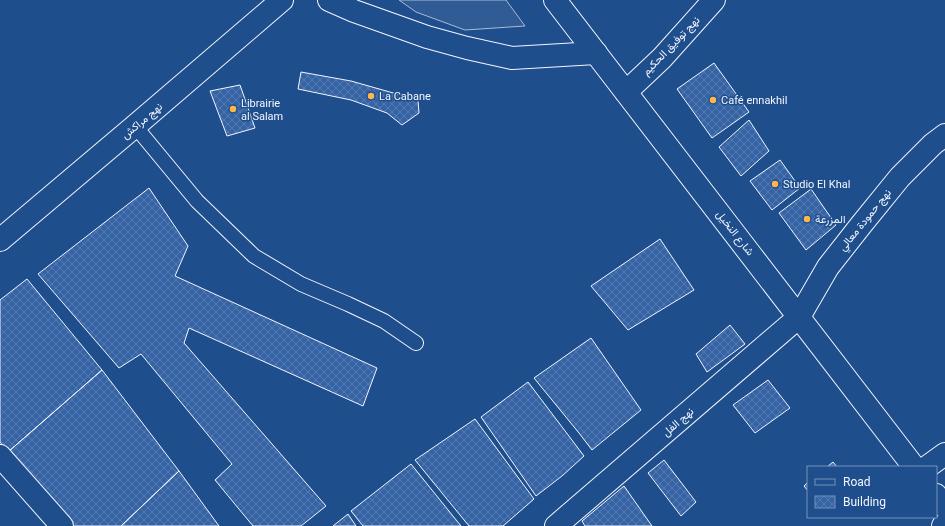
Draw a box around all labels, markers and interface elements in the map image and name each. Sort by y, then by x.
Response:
street label: نهج توفيق الحكيم [640,14,703,79]
place label: La Cabane [379,90,431,103]
marker: La Cabane [366,91,376,101]
place label: Café ennakhil [721,94,787,107]
marker: Café ennakhil [708,95,718,105]
place label: Librairie al Salam [241,97,283,123]
street label: نهج مراكش [119,100,166,143]
marker: Librairie al Salam [228,104,238,114]
place label: Studio El Khal [783,178,850,191]
marker: Studio El Khal [770,179,780,189]
street label: نهج حمودة معالي [836,186,896,255]
street label: شارع النخيل [713,208,757,259]
place label: المزرعة [815,213,845,226]
marker: المزرعة [802,214,812,224]
street label: نهج الفل [660,405,697,440]
legend [807,466,937,518]
text: Road [843,475,871,489]
text: Building [843,495,886,509]

